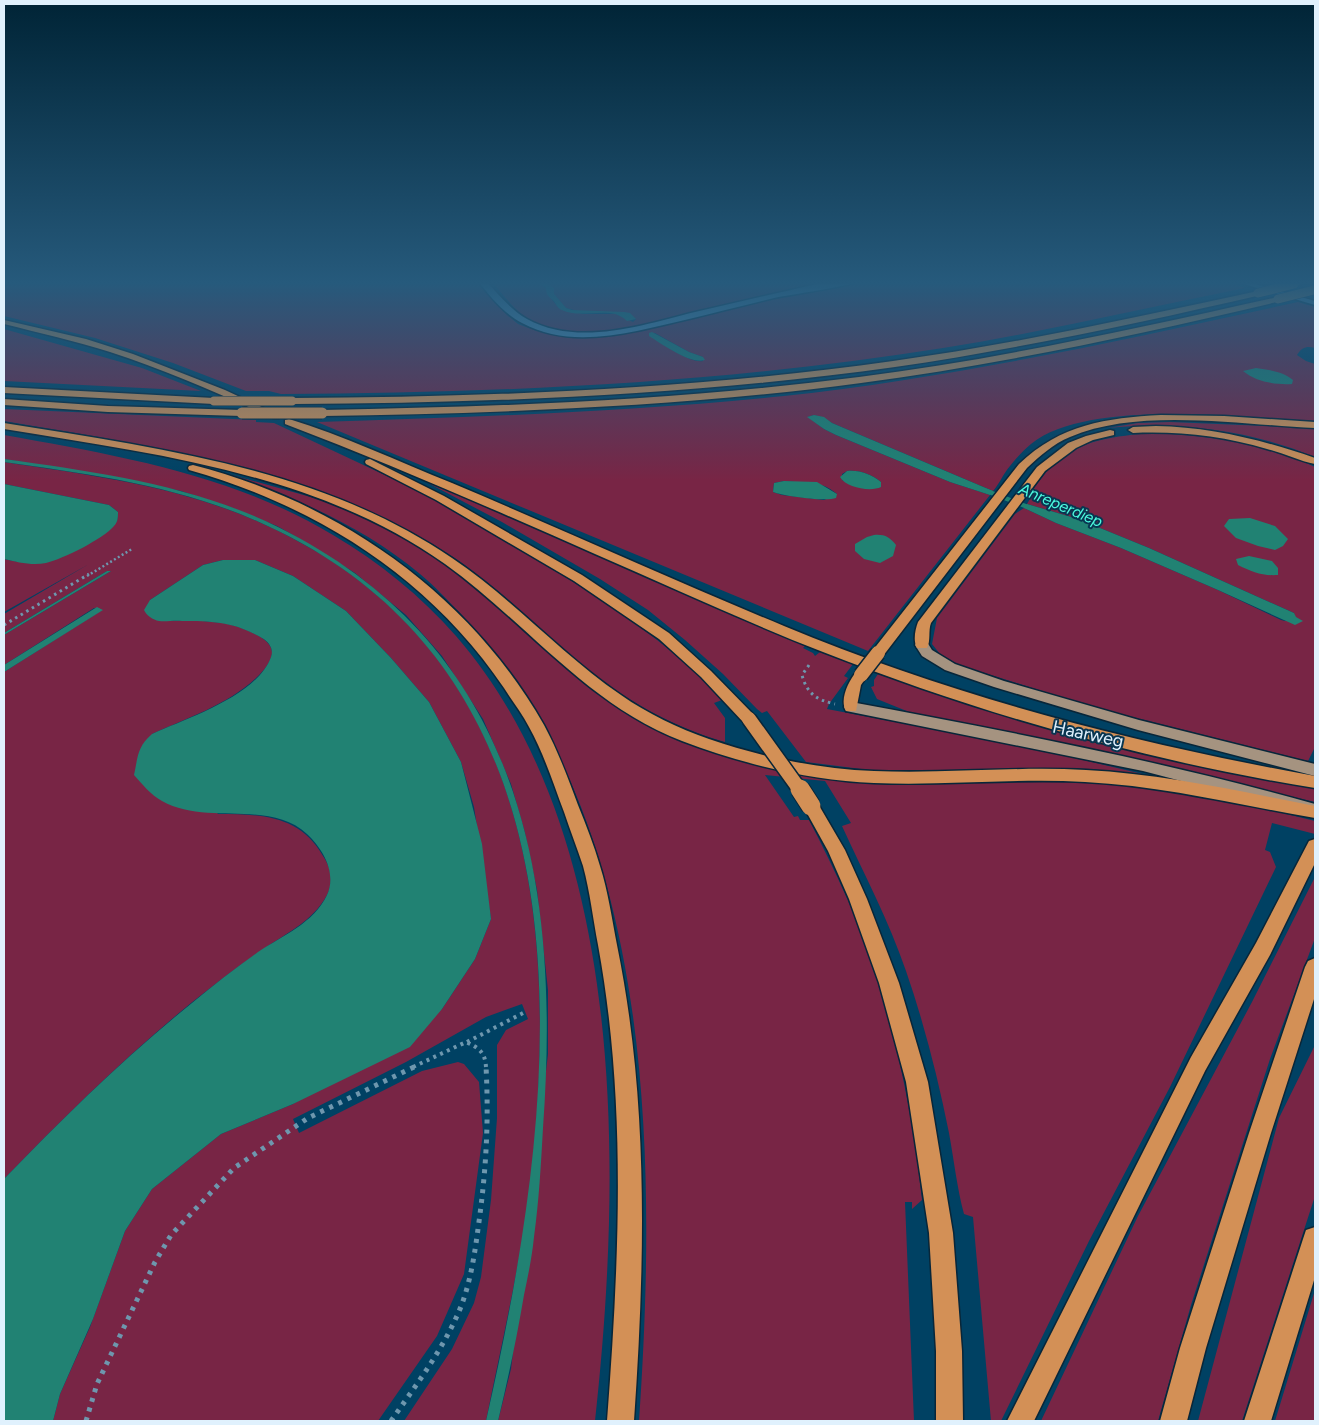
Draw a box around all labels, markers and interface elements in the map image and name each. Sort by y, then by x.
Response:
water label: Anreperdiep [1015,478,1106,531]
street label: Haarweg [1050,716,1126,752]

